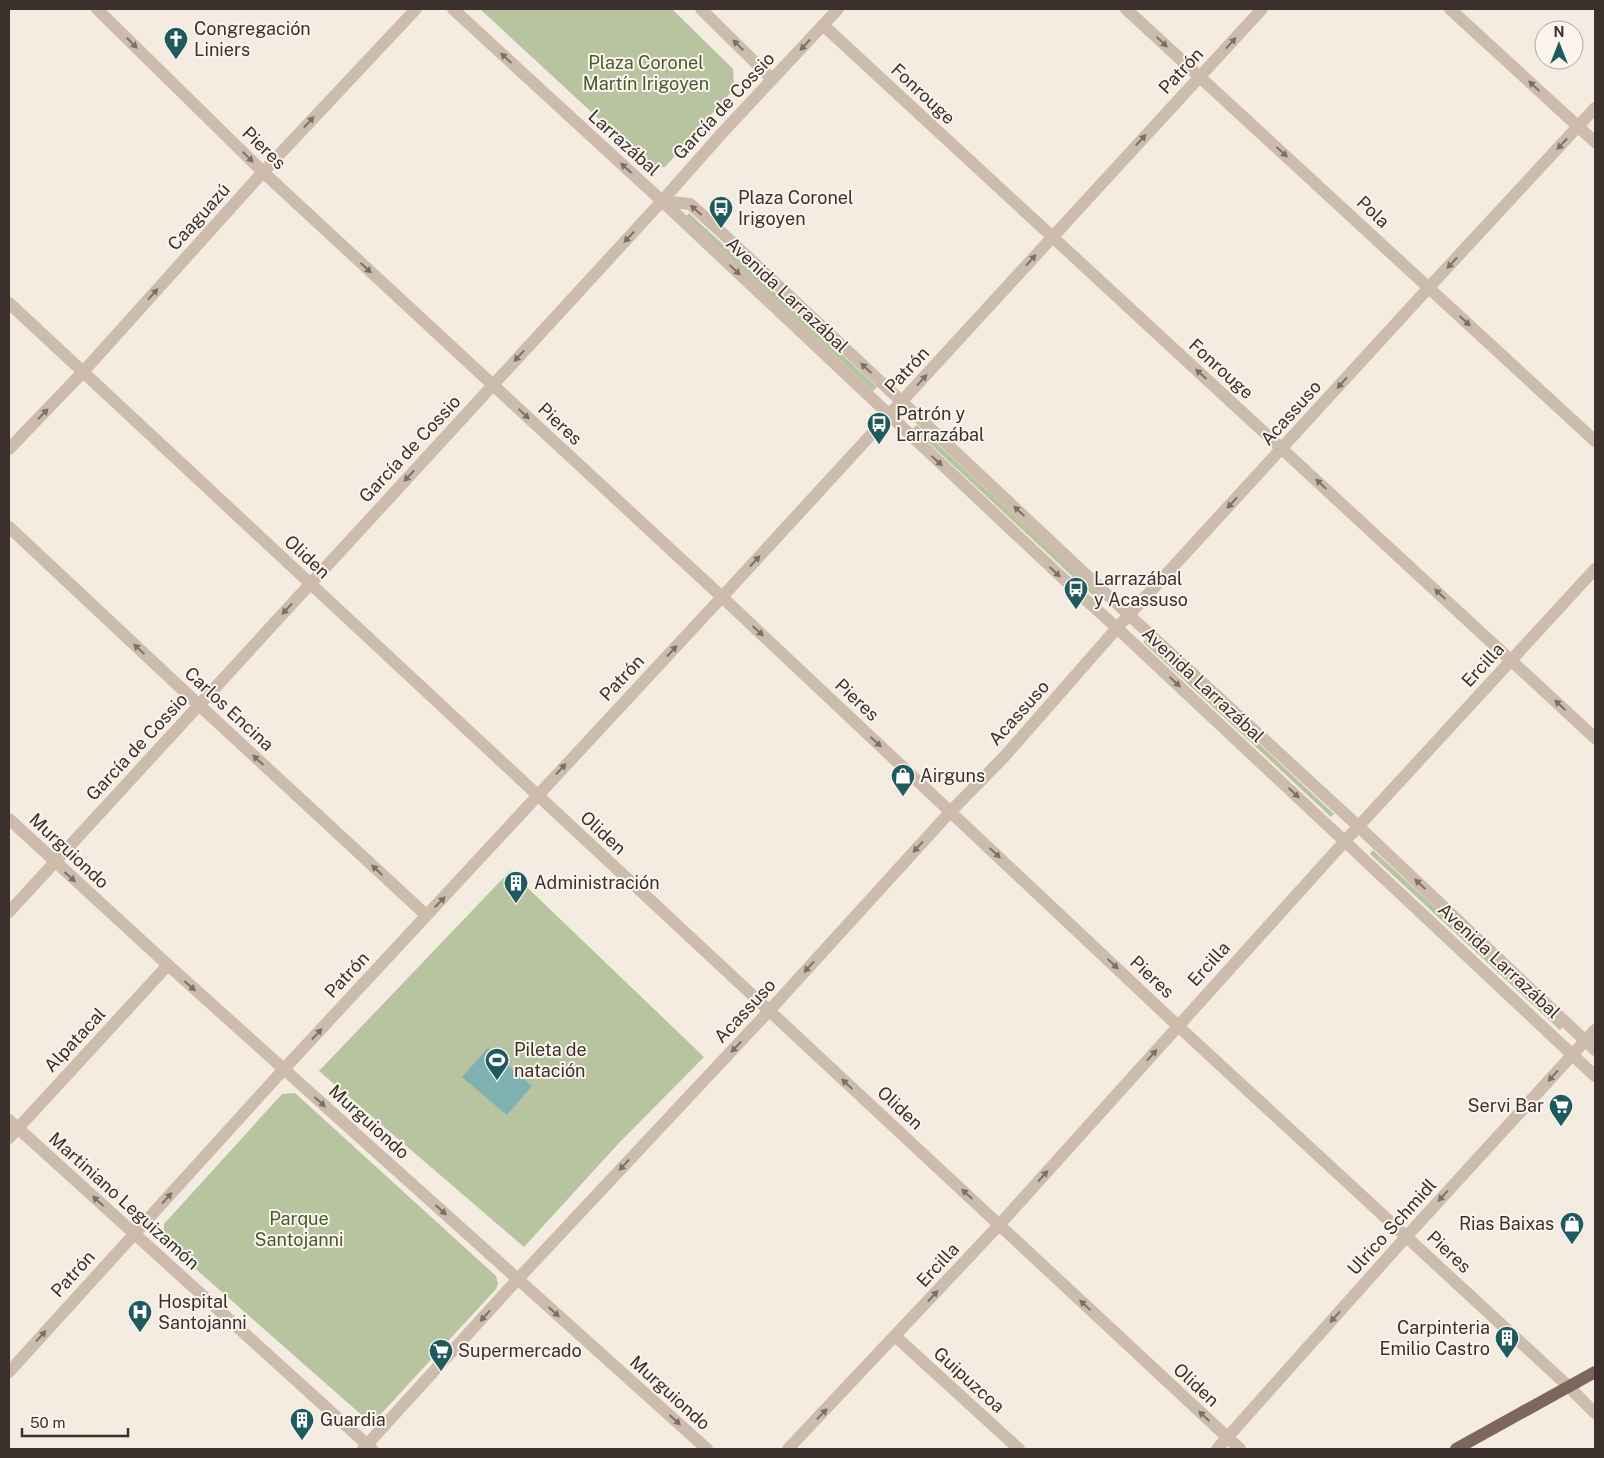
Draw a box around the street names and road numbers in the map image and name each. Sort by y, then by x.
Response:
street label: Patrón [1154,43,1207,98]
street label: García de Cossio [669,48,779,164]
street label: Fonrouge [887,59,960,128]
street label: Larrazábal [584,105,664,180]
street label: Pieres [238,122,290,173]
street label: Caaguazú [163,179,234,254]
street label: Pola [1353,191,1394,232]
street label: Avenida Larrazábal [722,233,853,357]
street label: Fonrouge [1185,334,1258,403]
street label: Patrón [880,342,933,397]
street label: Acassuso [1256,376,1325,449]
street label: García de Cossio [355,391,465,507]
street label: Pieres [534,398,587,449]
street label: Oliden [280,530,334,583]
street label: Avenida Larrazábal [1138,623,1269,747]
street label: Ercilla [1457,638,1508,691]
street label: Patrón [595,650,648,705]
street label: Carlos Encina [181,662,278,755]
street label: Pieres [831,674,884,725]
street label: Acassuso [984,676,1053,749]
street label: García de Cossio [82,689,192,805]
street label: Oliden [576,806,630,859]
street label: Murguiondo [25,809,113,893]
street label: Avenida Larrazábal [1434,899,1565,1023]
street label: Ercilla [1183,937,1234,990]
street label: Patrón [320,947,373,1002]
street label: Pieres [1126,951,1179,1002]
street label: Acassuso [710,974,780,1047]
street label: Alpatacal [40,1003,110,1076]
street label: Murguiondo [325,1080,414,1163]
street label: Oliden [873,1081,927,1134]
street label: Martiniano Leguizamón [45,1128,204,1274]
street label: Ulrico Schmidl [1343,1174,1440,1279]
street label: Pieres [1423,1226,1476,1277]
street label: Ercilla [912,1238,963,1291]
street label: Patrón [46,1246,99,1301]
street label: Guipuzcoa [930,1342,1009,1417]
street label: Murguiondo [626,1351,715,1434]
street label: Oliden [1169,1358,1223,1411]

